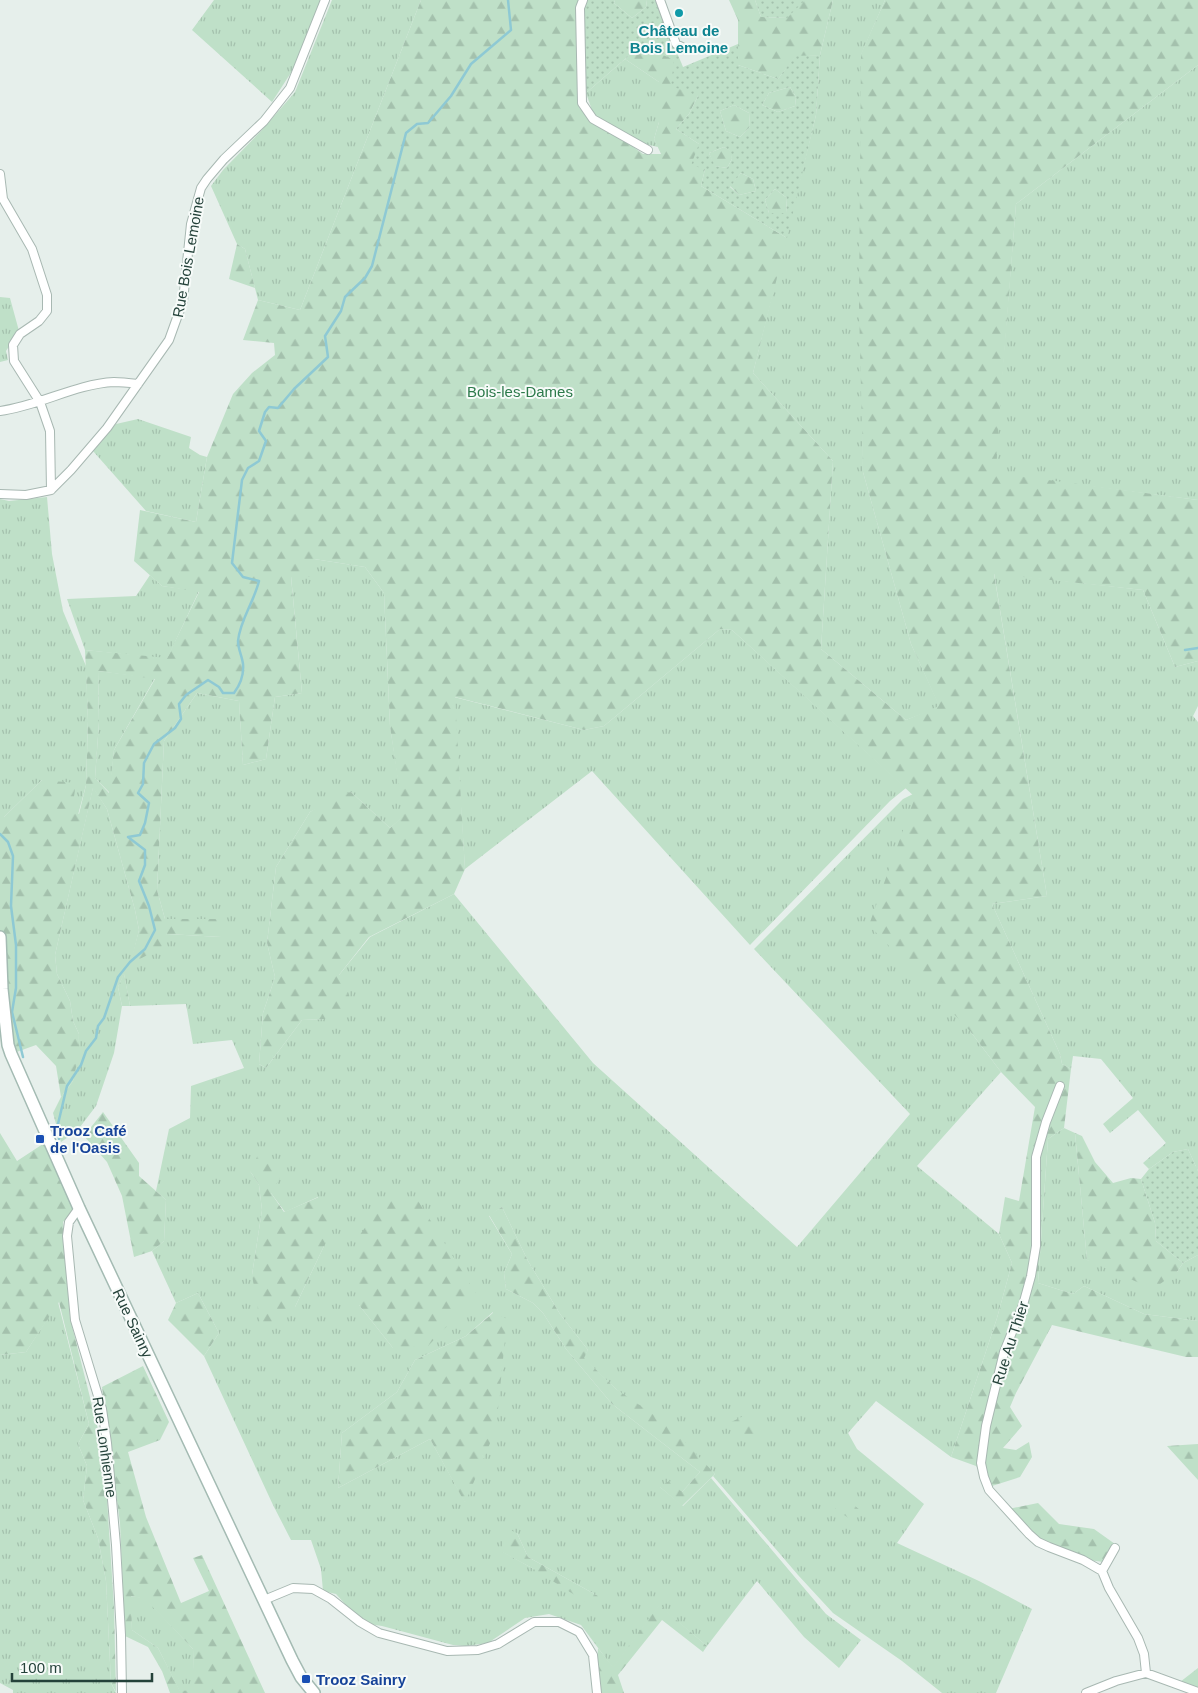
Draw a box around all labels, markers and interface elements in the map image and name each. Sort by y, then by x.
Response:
marker: Château de Bois Lemoine [673,7,685,19]
place label: Château de Bois Lemoine [630,22,728,56]
street label: Rue Bois Lemoine [169,195,207,319]
park label: Bois-les-Dames [467,383,573,400]
place label: Trooz Café de l'Oasis [50,1122,127,1156]
marker: Trooz Café de l'Oasis [34,1133,46,1145]
street label: Rue Sainry [110,1286,157,1361]
street label: Rue Au Thier [988,1299,1032,1387]
street label: Rue Lonhienne [90,1395,120,1499]
scale bar [12,1650,152,1682]
text: 100 m [20,1659,62,1676]
place label: Trooz Sainry [316,1671,407,1688]
marker: Trooz Sainry [300,1673,312,1685]

